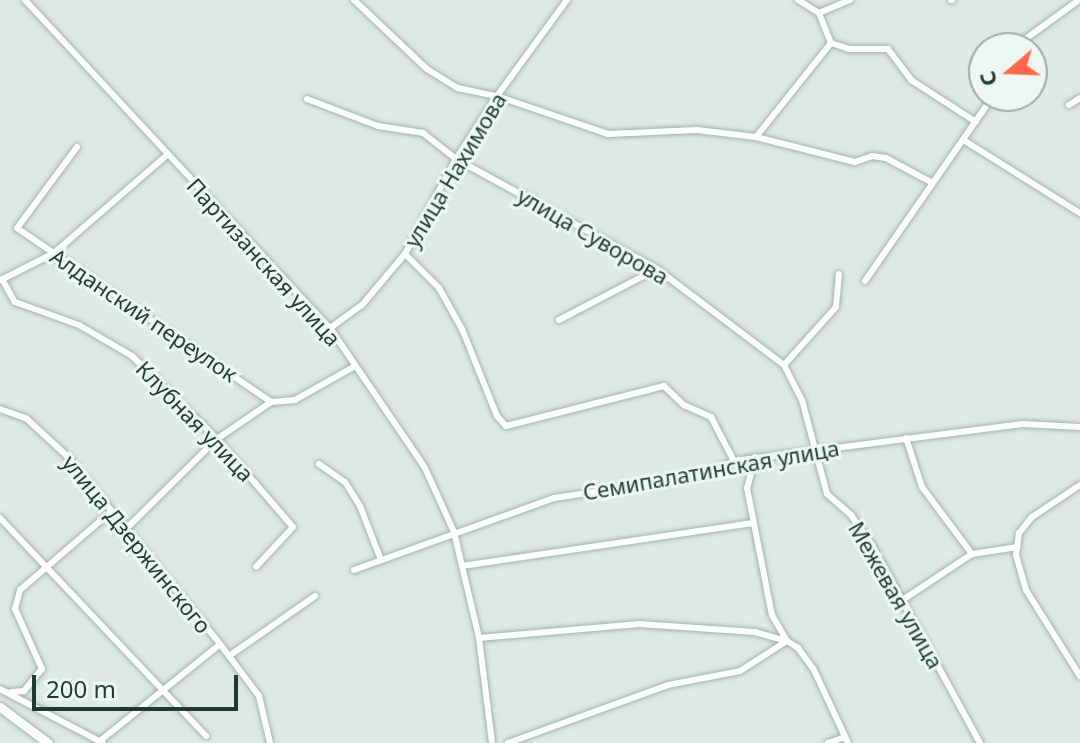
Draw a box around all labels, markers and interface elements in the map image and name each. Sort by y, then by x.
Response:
north arrow [968,32,1048,112]
text: С [971,68,1004,91]
street label: улица Нахимова [398,88,512,252]
street label: Партизанская улица [182,173,346,351]
street label: улица Суворова [513,182,673,290]
street label: Алданский переулок [46,243,242,387]
street label: Клубная улица [131,355,259,487]
street label: Семипалатинская улица [581,434,841,506]
street label: улица Дзержинского [57,450,217,638]
street label: Межевая улица [843,517,949,673]
scale bar [36,659,242,709]
text: 200 m [46,672,116,705]

